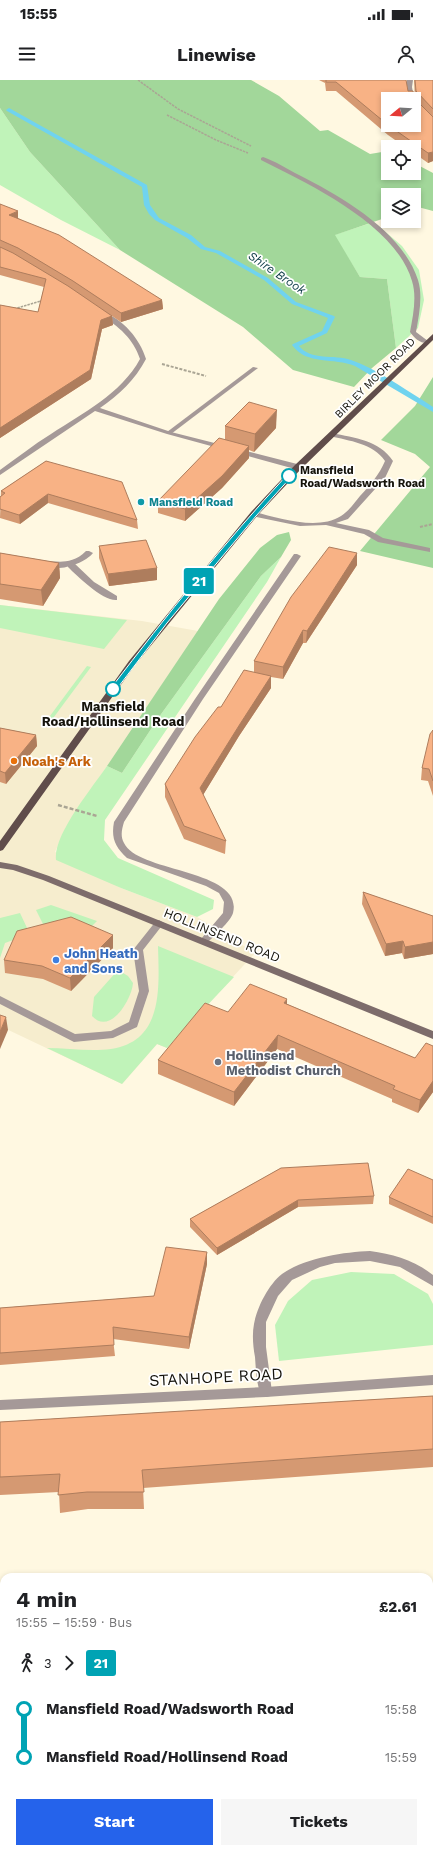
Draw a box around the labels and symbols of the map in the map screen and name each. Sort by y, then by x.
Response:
north arrow [381,92,421,132]
water label: Shire Brook [246,249,309,298]
street label: BIRLEY MOOR ROAD [332,335,418,421]
place label: Mansfield Road/Wadsworth Road [300,464,425,490]
marker: Mansfield Road/Wadsworth Road [281,468,297,484]
place label: Mansfield Road [149,496,233,509]
marker: Mansfield Road [136,497,146,507]
line badge: 21 [181,568,217,594]
marker: Mansfield Road/Hollinsend Road [105,681,121,697]
place label: Mansfield Road/Hollinsend Road [42,699,184,729]
place label: Noah's Ark [22,754,92,769]
marker: Noah's Ark [9,756,19,766]
street label: HOLLINSEND ROAD [162,905,282,965]
place label: John Heath and Sons [64,946,138,976]
marker: John Heath and Sons [51,955,61,965]
place label: Hollinsend Methodist Church [226,1048,341,1078]
marker: Hollinsend Methodist Church [213,1057,223,1067]
street label: STANHOPE ROAD [149,1364,283,1390]

